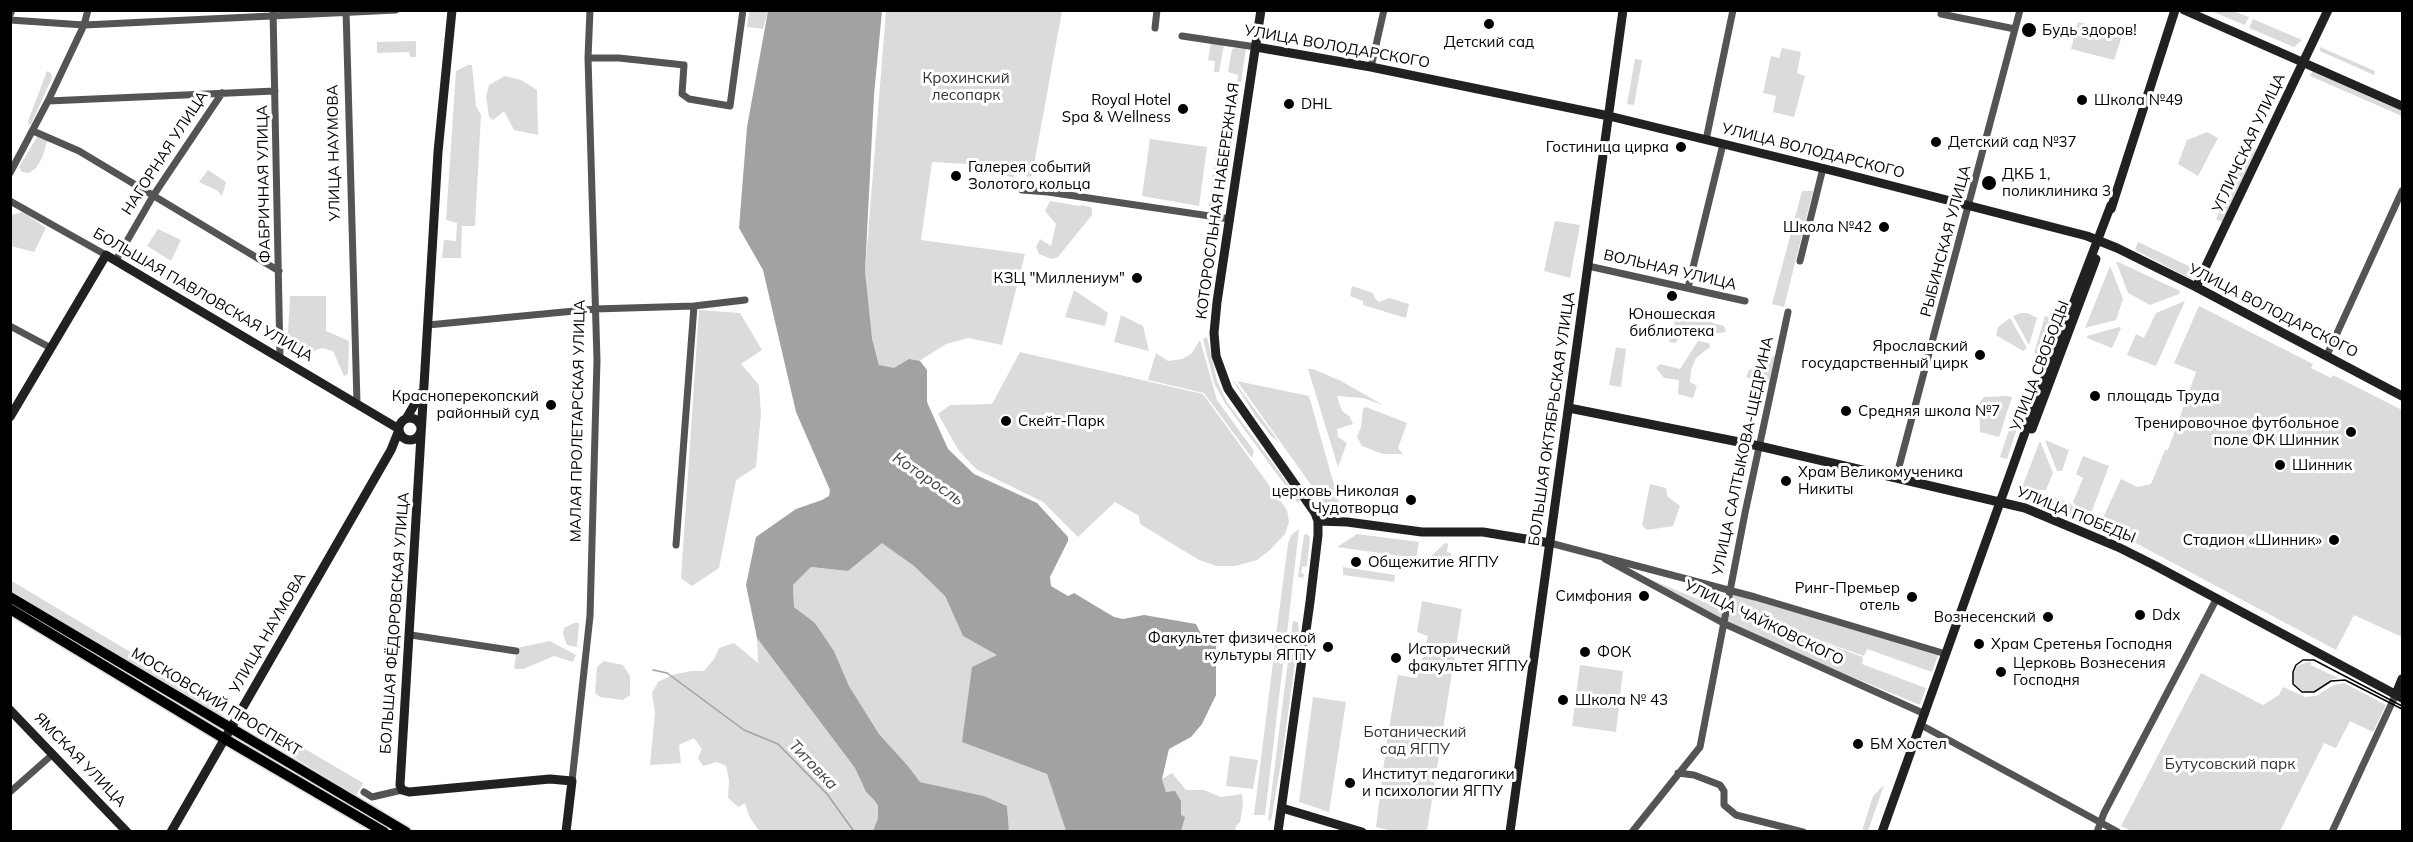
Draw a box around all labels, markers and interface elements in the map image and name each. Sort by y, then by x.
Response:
marker: Детский сад [1482,17,1496,31]
marker: Будь здоров! [2020,21,2038,39]
place label: Будь здоров! [2042,21,2137,39]
street label: УЛИЦА ВОЛОДАРСКОГО [1243,22,1431,72]
place label: Детский сад [1444,33,1534,51]
park label: Крохинский лесопарк [922,69,1010,104]
street label: УГЛИЧСКАЯ УЛИЦА [2209,70,2289,216]
street label: КОТОРОСЛЬНАЯ НАБЕРЕЖНАЯ [1193,82,1243,320]
street label: УЛИЦА НАУМОВА [324,84,344,222]
street label: НАГОРНАЯ УЛИЦА [118,88,212,218]
place label: Royal Hotel Spa & Wеllness [1062,91,1171,126]
place label: Школа №49 [2094,91,2183,109]
marker: Школа №49 [2075,93,2089,107]
place label: DHL [1301,95,1332,113]
marker: DHL [1282,97,1296,111]
marker: Royal Hotel Spa & Wеllness [1176,102,1190,116]
street label: ФАБРИЧНАЯ УЛИЦА [254,105,274,263]
street label: УЛИЦА ВОЛОДАРСКОГО [1720,120,1906,182]
place label: Детский сад №37 [1948,133,2077,151]
marker: Детский сад №37 [1929,135,1943,149]
place label: Гостиница цирка [1546,138,1669,156]
marker: Гостиница цирка [1674,140,1688,154]
place label: Галерея событий Золотого кольца [968,158,1091,193]
street label: РЫБИНСКАЯ УЛИЦА [1917,163,1975,319]
place label: ДКБ 1, поликлиника 3 [2002,165,2111,200]
marker: Галерея событий Золотого кольца [949,169,963,183]
marker: ДКБ 1, поликлиника 3 [1980,174,1998,192]
place label: Школа №42 [1783,218,1872,236]
marker: Школа №42 [1877,220,1891,234]
street label: БОЛЬШАЯ ПАВЛОВСКАЯ УЛИЦА [90,224,316,366]
street label: ВОЛЬНАЯ УЛИЦА [1602,246,1738,294]
street label: УЛИЦА ВОЛОДАРСКОГО [2185,260,2361,362]
place label: КЗЦ "Миллениум" [994,269,1125,287]
marker: КЗЦ "Миллениум" [1130,271,1144,285]
marker: Юношеская библиотека [1665,289,1679,303]
street label: БОЛЬШАЯ ОКТЯБРЬСКАЯ УЛИЦА [1525,291,1579,547]
street label: УЛИЦА СВОБОДЫ [2007,298,2073,434]
street label: МАЛАЯ ПРОЛЕТАРСКАЯ УЛИЦА [567,300,589,542]
place label: Юношеская библиотека [1629,305,1715,340]
street label: УЛИЦА САЛТЫКОВА-ЩЕДРИНА [1709,335,1777,577]
place label: Ярославский государственный цирк [1801,337,1968,372]
marker: Ярославский государственный цирк [1973,348,1987,362]
place label: Красноперекопский районный суд [392,387,539,422]
place label: площадь Труда [2107,387,2220,405]
marker: площадь Труда [2088,389,2102,403]
marker: Красноперекопский районный суд [544,398,558,412]
place label: Средняя школа №7 [1858,402,2000,420]
marker: Средняя школа №7 [1839,404,1853,418]
place label: Скейт-Парк [1018,412,1105,430]
marker: Скейт-Парк [999,414,1013,428]
place label: Тренировочное футбольное поле ФК Шинник [2135,414,2339,449]
marker: Тренировочное футбольное поле ФК Шинник [2344,425,2358,439]
water label: Которосль [889,448,967,510]
place label: Шинник [2292,456,2352,474]
marker: Шинник [2273,458,2287,472]
place label: Храм Великомученика Никиты [1798,463,1963,498]
marker: Храм Великомученика Никиты [1779,474,1793,488]
place label: церковь Николая Чудотворца [1272,482,1399,517]
street label: УЛИЦА ПОБЕДЫ [2014,483,2138,547]
street label: БОЛЬШАЯ ФЁДОРОВСКАЯ УЛИЦА [377,491,413,755]
marker: церковь Николая Чудотворца [1404,493,1418,507]
place label: Стадион «Шинник» [2183,531,2322,549]
marker: Стадион «Шинник» [2327,533,2341,547]
place label: Общежитие ЯГПУ [1368,553,1498,571]
marker: Общежитие ЯГПУ [1349,555,1363,569]
street label: УЛИЦА НАУМОВА [226,569,310,697]
street label: УЛИЦА ЧАЙКОВСКОГО [1681,577,1847,669]
place label: Ринг-Премьер отель [1795,579,1900,614]
place label: Симфония [1556,587,1632,605]
marker: Симфония [1637,589,1651,603]
marker: Ринг-Премьер отель [1905,590,1919,604]
place label: Ddx [2152,606,2180,624]
place label: Вознесенский [1934,608,2036,626]
marker: Ddx [2133,608,2147,622]
marker: Вознесенский [2041,610,2055,624]
place label: Факультет физической культуры ЯГПУ [1148,629,1316,664]
place label: Храм Сретенья Господня [1991,635,2172,653]
marker: Храм Сретенья Господня [1972,637,1986,651]
marker: Факультет физической культуры ЯГПУ [1321,640,1335,654]
place label: Исторический факультет ЯГПУ [1408,640,1528,675]
place label: ФОК [1597,643,1631,661]
street label: МОСКОВСКИЙ ПРОСПЕКТ [128,644,304,760]
marker: ФОК [1578,645,1592,659]
marker: Исторический факультет ЯГПУ [1389,651,1403,665]
place label: Церковь Вознесения Господня [2013,654,2166,689]
marker: Церковь Вознесения Господня [1994,665,2008,679]
place label: Школа № 43 [1575,691,1668,709]
marker: Школа № 43 [1556,693,1570,707]
street label: ЯМСКАЯ УЛИЦА [30,709,130,811]
park label: Ботанический сад ЯГПУ [1364,723,1466,758]
place label: БМ Хостел [1870,735,1947,753]
water label: Титовка [785,736,841,794]
marker: БМ Хостел [1851,737,1865,751]
park label: Бутусовский парк [2165,755,2295,773]
place label: Институт педагогики и психологии ЯГПУ [1362,765,1515,800]
marker: Институт педагогики и психологии ЯГПУ [1343,776,1357,790]

